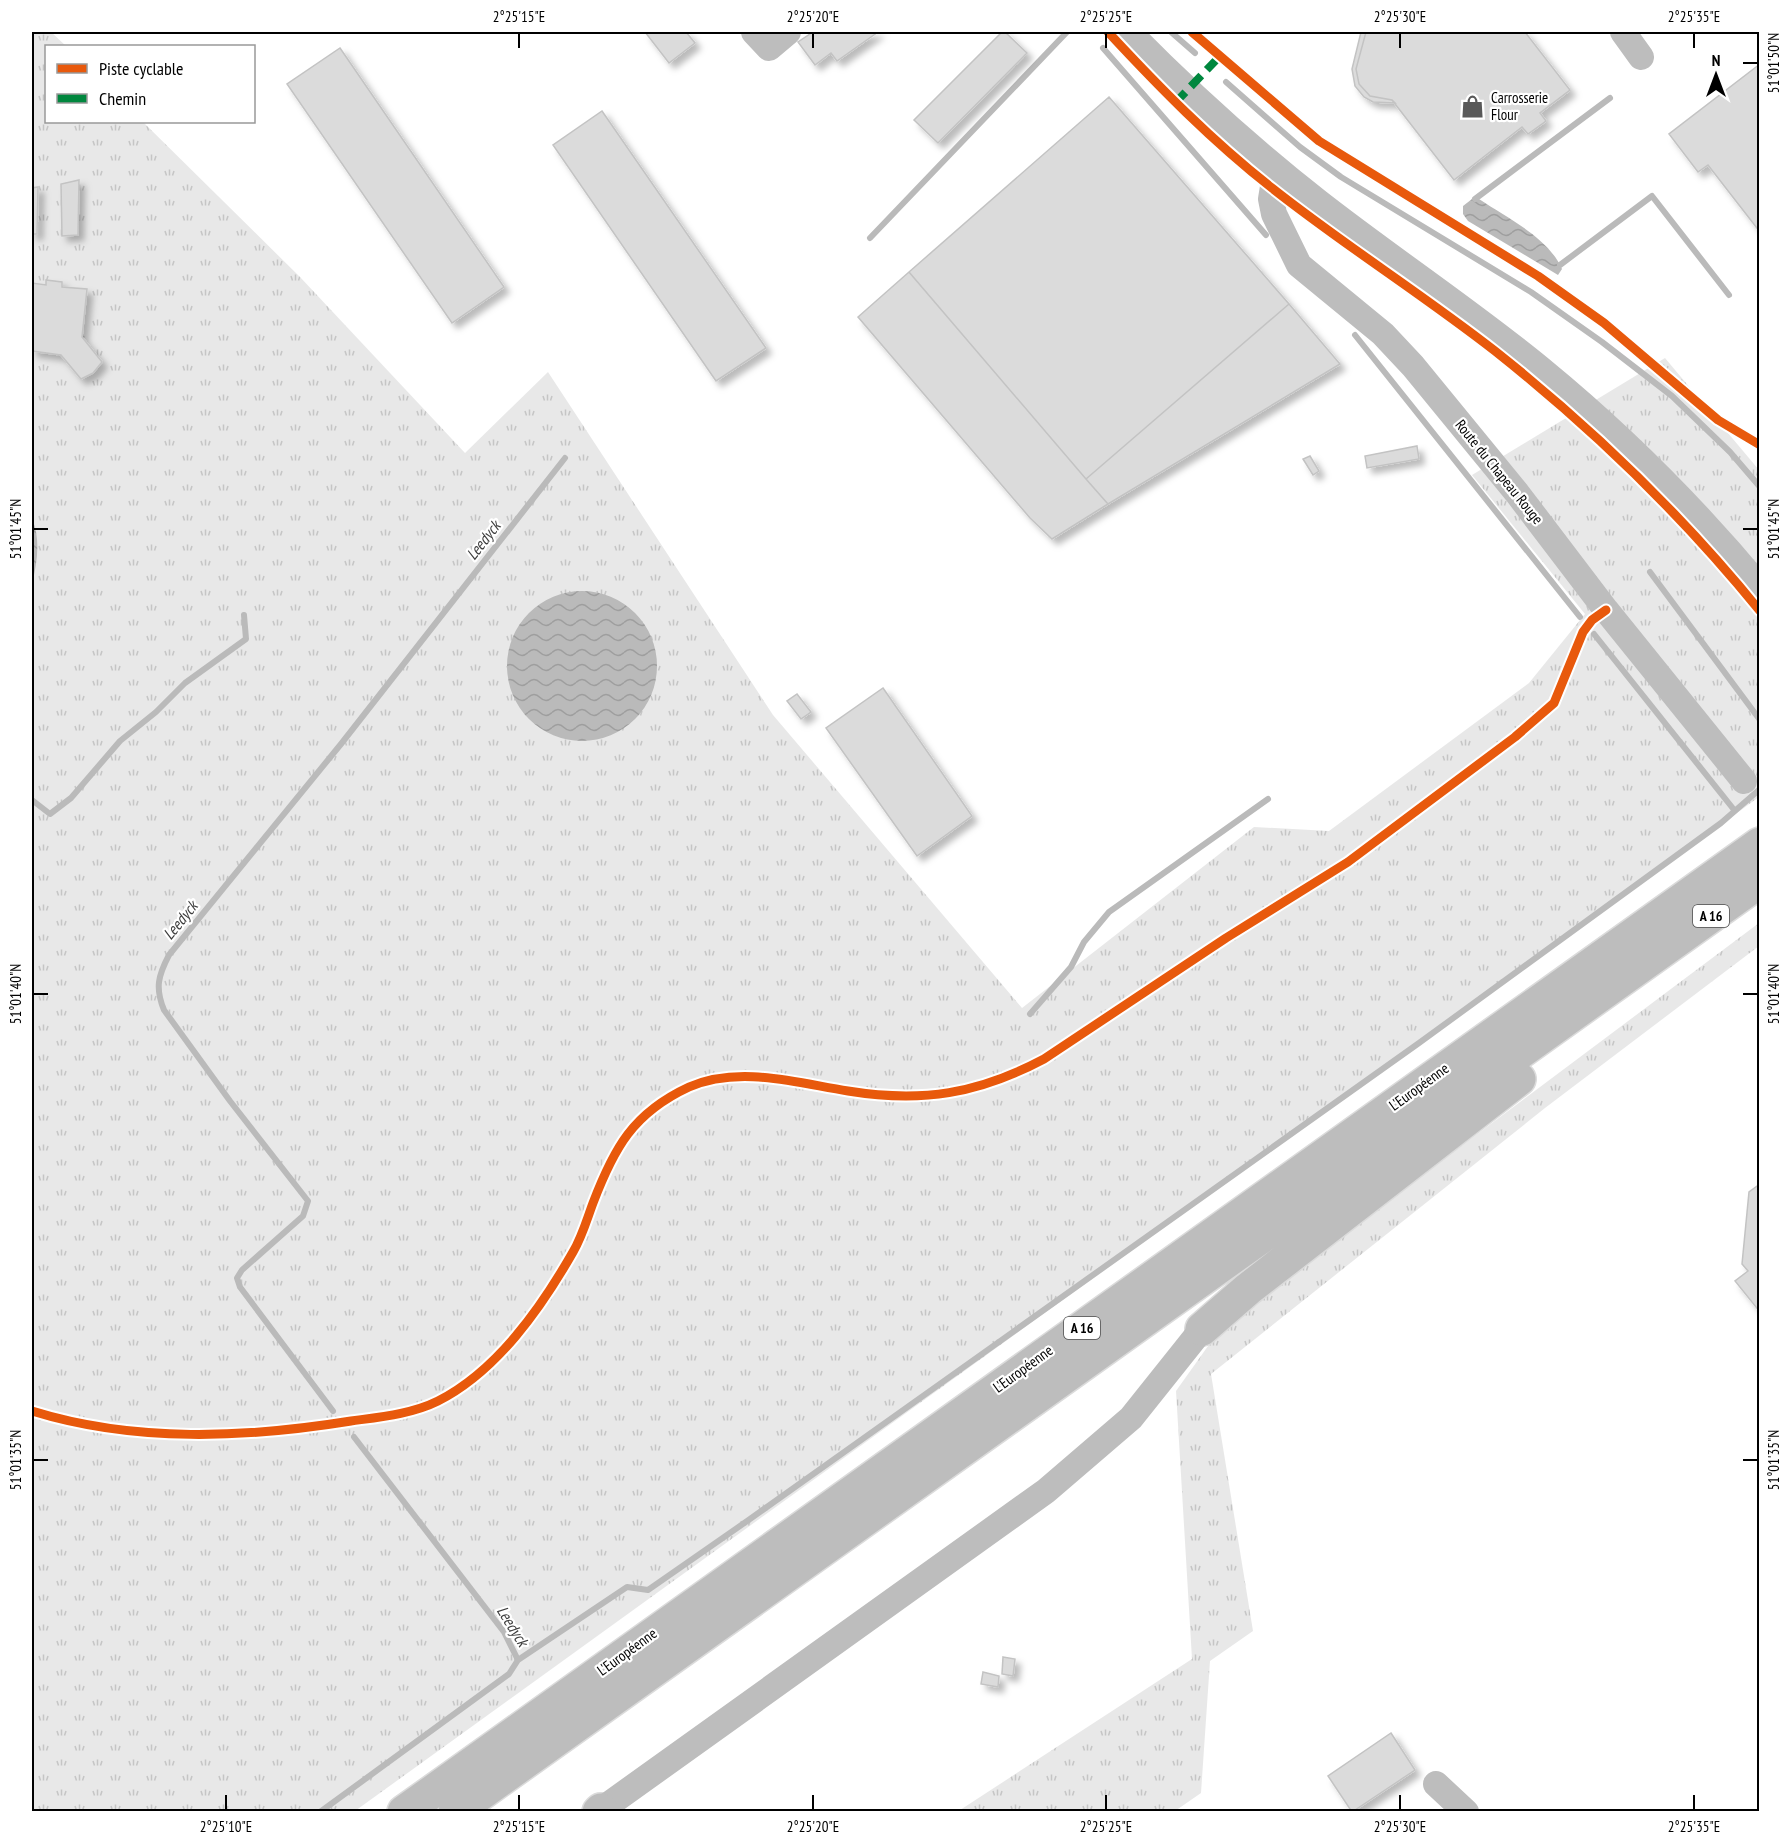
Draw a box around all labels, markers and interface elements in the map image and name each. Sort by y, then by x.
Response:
text: 2°25'15"E [493,7,545,26]
text: 2°25'20"E [787,7,839,26]
text: 2°25'25"E [1080,7,1132,26]
text: 2°25'30"E [1374,7,1426,26]
text: 2°25'35"E [1668,7,1720,26]
text: 51°01'50"N [1764,33,1783,93]
legend [45,45,255,123]
north arrow [1686,45,1746,105]
text: N [1712,50,1720,70]
text: Piste cyclable [99,57,183,80]
text: Chemin [99,87,146,110]
place label: Carrosserie Flour [1491,88,1548,124]
shop icon: Carrosserie Flour [1460,94,1486,120]
street label: Route du Chapeau Rouge [1451,415,1547,528]
text: 51°01'45"N [6,499,25,559]
text: 51°01'45"N [1764,499,1783,559]
water label: Leedyck [462,515,505,563]
water label: Leedyck [158,895,203,943]
road number: A 16 [1693,905,1729,927]
text: 51°01'40"N [6,964,25,1024]
text: 51°01'40"N [1764,964,1783,1024]
street label: L'Européenne [1385,1059,1452,1115]
road number: A 16 [1064,1317,1100,1339]
street label: L'Européenne [989,1341,1056,1397]
text: 51°01'35"N [6,1430,25,1490]
text: 51°01'35"N [1764,1430,1783,1490]
water label: Leedyck [493,1602,534,1651]
street label: L'Européenne [593,1624,660,1680]
text: 2°25'10"E [200,1817,252,1836]
text: 2°25'15"E [493,1817,545,1836]
text: 2°25'20"E [787,1817,839,1836]
text: 2°25'25"E [1080,1817,1132,1836]
text: 2°25'30"E [1374,1817,1426,1836]
text: 2°25'35"E [1668,1817,1720,1836]

